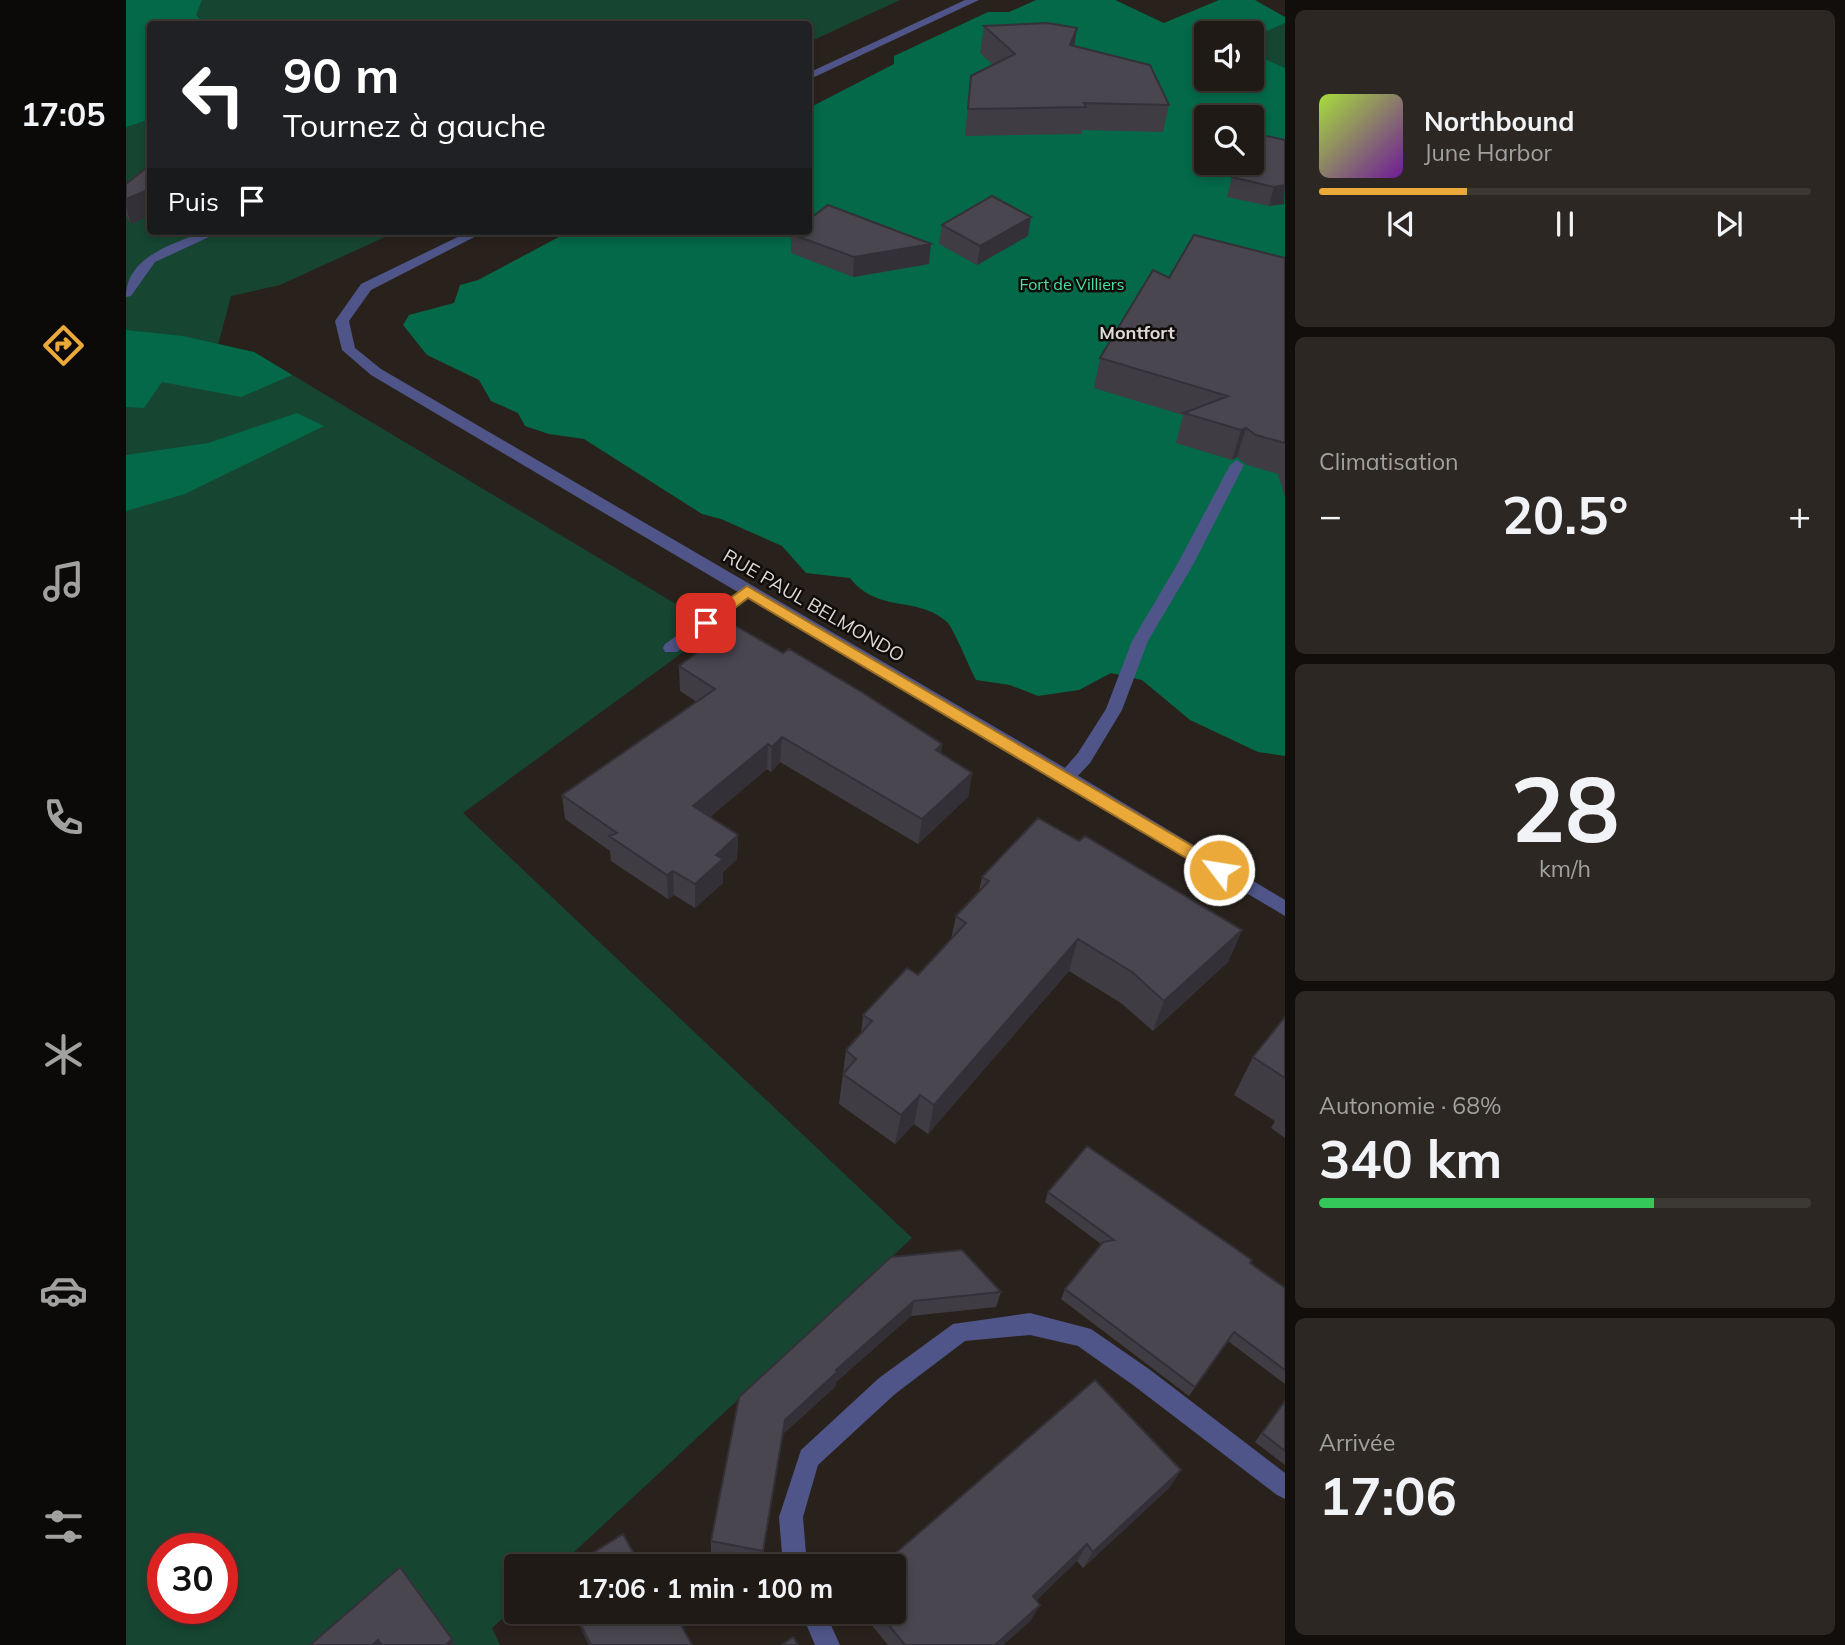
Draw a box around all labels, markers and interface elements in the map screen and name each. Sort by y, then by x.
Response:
map controls [1194,21,1264,175]
button: sound [1194,21,1264,91]
text: 90 m [283,44,399,105]
icon: left [168,49,259,140]
text: 17:05 [21,94,105,134]
text: Tournez à gauche [283,105,546,145]
button: search [1194,105,1264,175]
text: Northbound [1424,105,1574,138]
text: June Harbor [1424,138,1552,167]
icon: arrive [233,182,271,220]
text: Puis [168,185,219,218]
icon: previous [1382,205,1420,243]
icon: pause [1546,205,1584,243]
icon: next [1710,205,1748,243]
park label: Fort de Villiers [1019,274,1125,294]
icon: directions [39,321,88,370]
district label: Montfort [1099,321,1175,344]
text: Climatisation [1319,447,1459,476]
text: 20.5° [1502,482,1628,547]
text: − [1319,491,1342,539]
text: + [1788,491,1811,539]
street label: RUE PAUL BELMONDO [719,543,909,667]
icon: music [39,557,88,606]
pin [676,593,736,653]
icon: arrive [687,604,725,642]
text: 28 [1510,751,1620,865]
icon: phone [39,793,88,842]
position arrow [1182,833,1256,907]
text: km/h [1539,854,1591,883]
icon: climate [39,1030,88,1079]
text: Autonomie · 68% [1319,1091,1502,1120]
text: 340 km [1319,1126,1502,1191]
icon: car [39,1266,88,1315]
text: Arrivée [1319,1428,1395,1457]
text: 17:06 [1319,1463,1457,1528]
icon: filters [39,1502,88,1551]
speed limit sign: 30 [147,1533,238,1624]
text: 17:06 · 1 min · 100 m [577,1572,833,1605]

